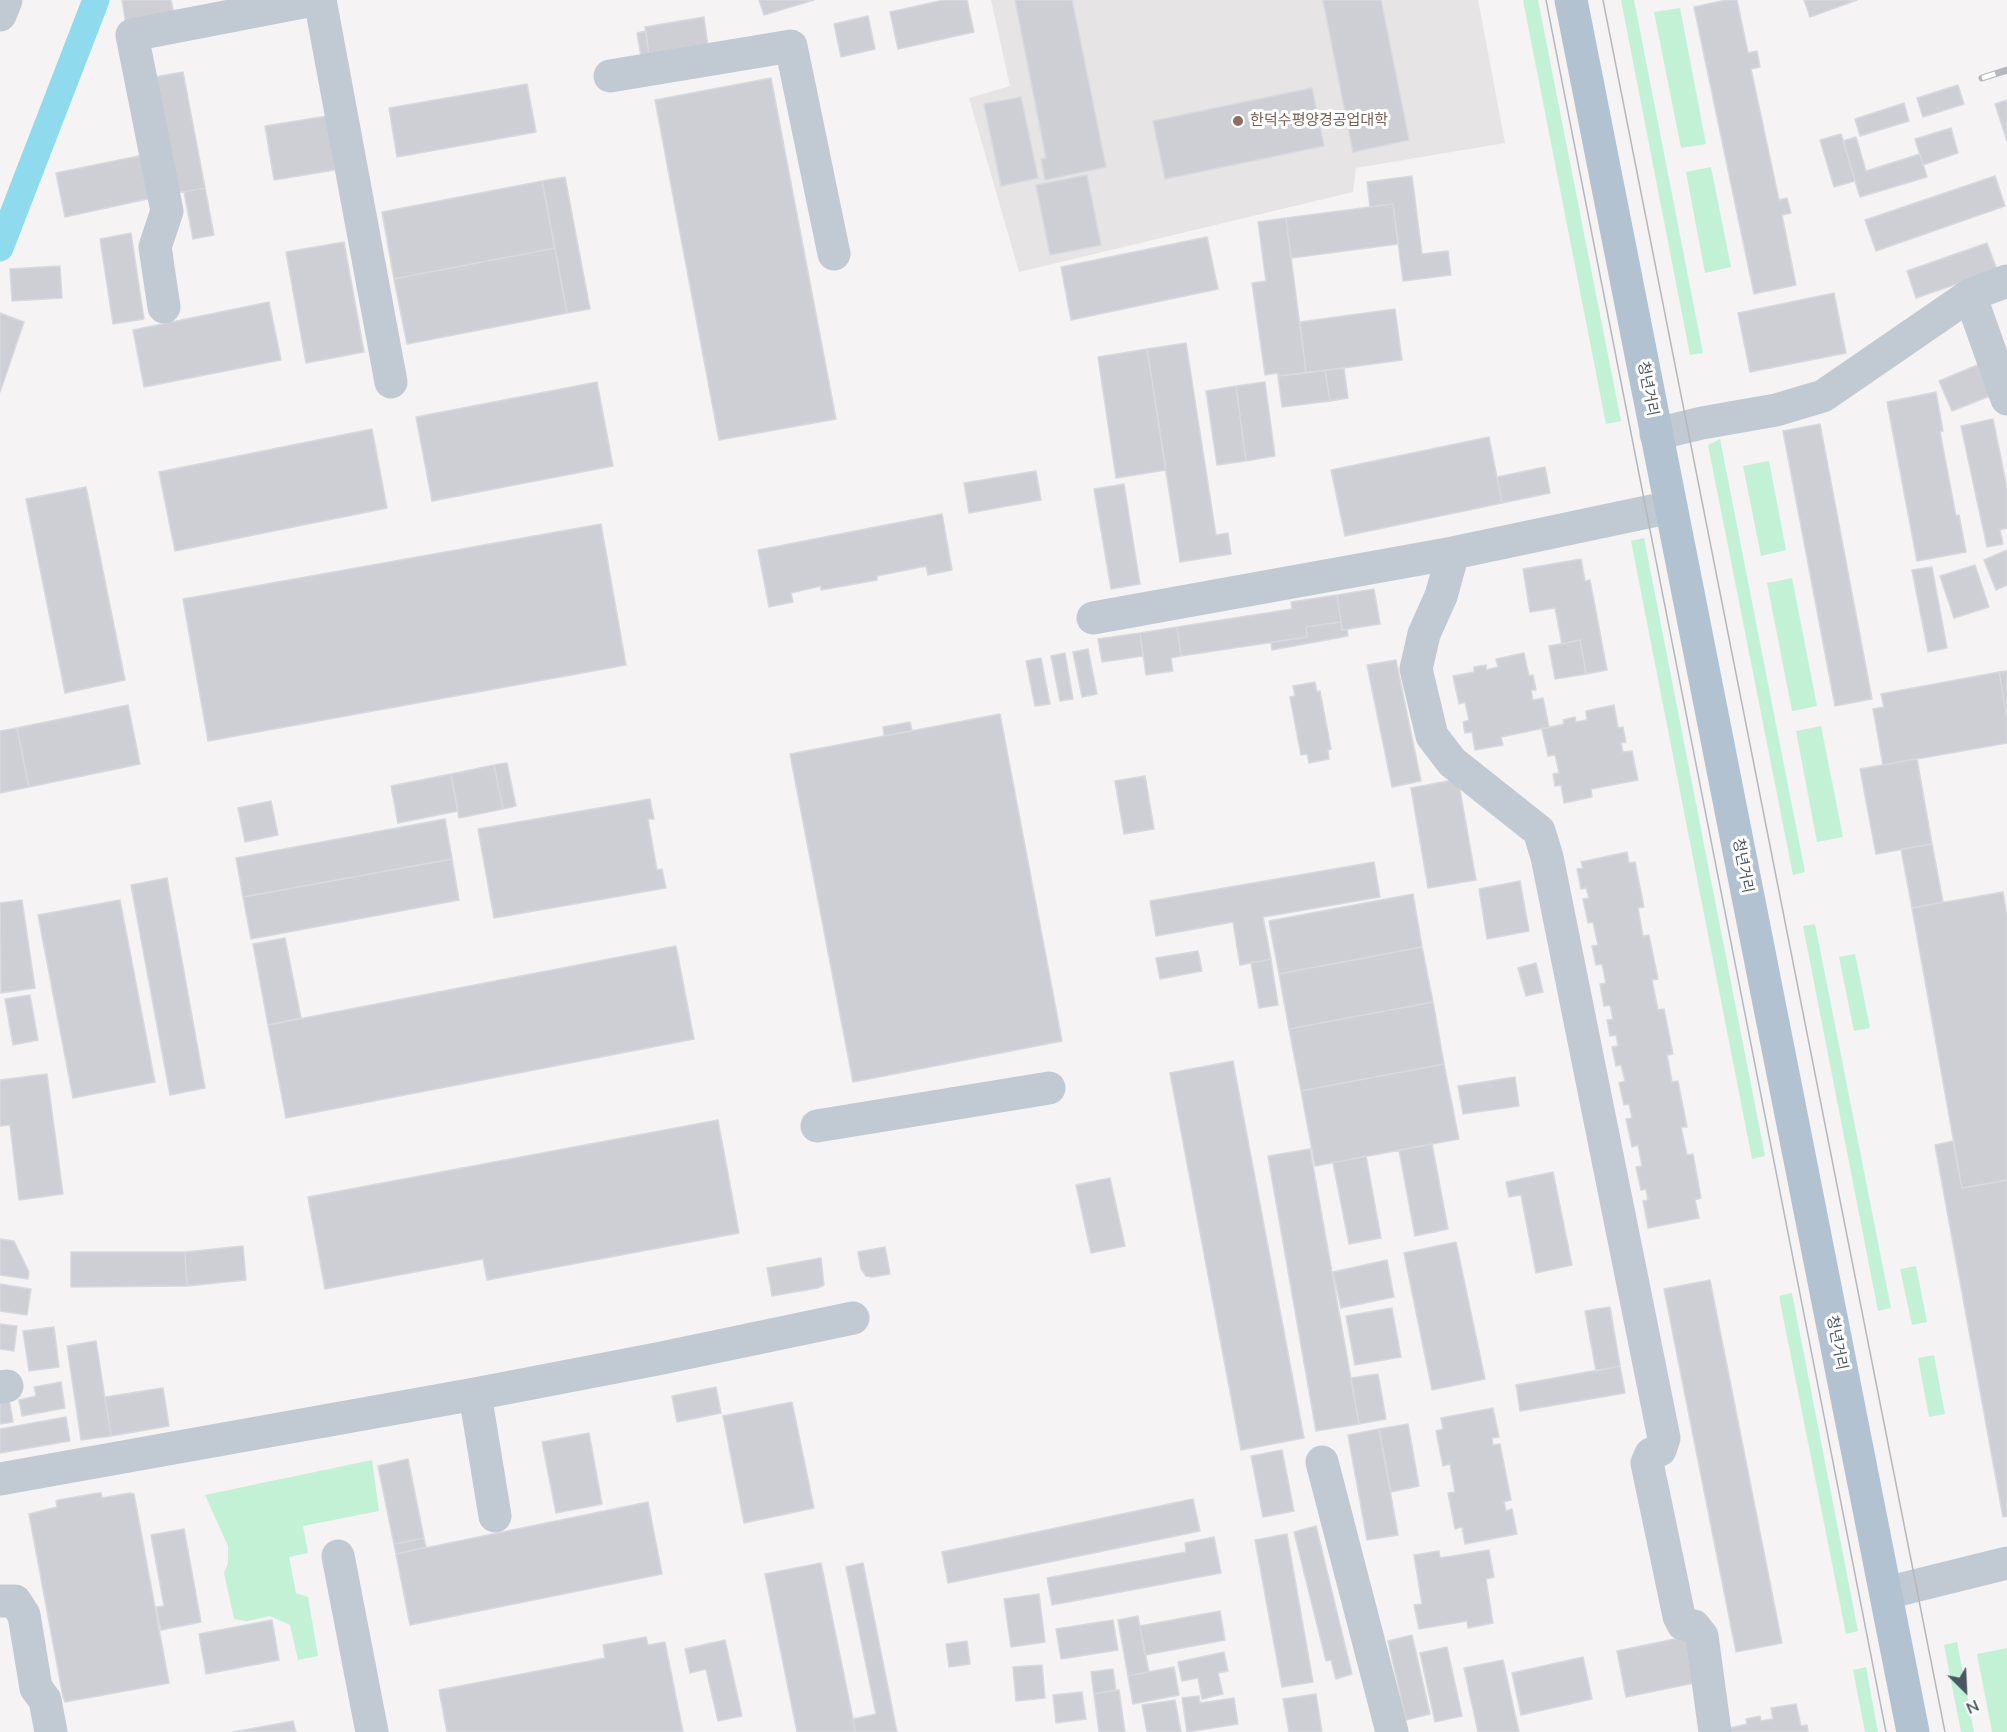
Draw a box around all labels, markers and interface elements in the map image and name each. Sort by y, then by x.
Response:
place label: 한덕수평양경공업대학 [1250,112,1388,130]
marker: 한덕수평양경공업대학 [1231,114,1245,128]
street label: 청년거리 [1633,360,1661,418]
street label: 청년거리 [1728,837,1756,895]
street label: 청년거리 [1822,1314,1850,1372]
north arrow [1935,1660,1995,1720]
text: N [1962,1694,1982,1719]

